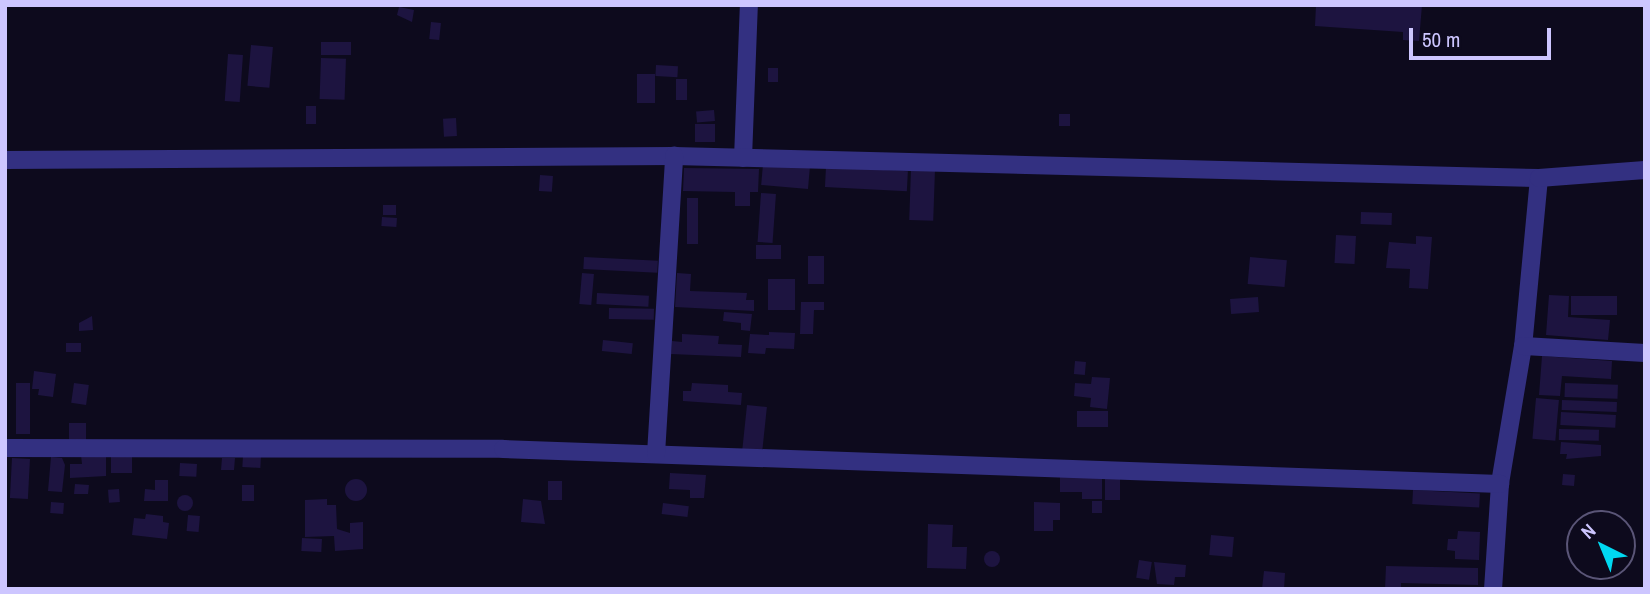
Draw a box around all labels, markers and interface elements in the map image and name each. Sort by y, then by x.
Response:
scale bar [1412,14,1554,58]
text: 50 m [1422,25,1460,54]
north arrow [1566,510,1636,580]
text: N [1575,518,1601,544]

